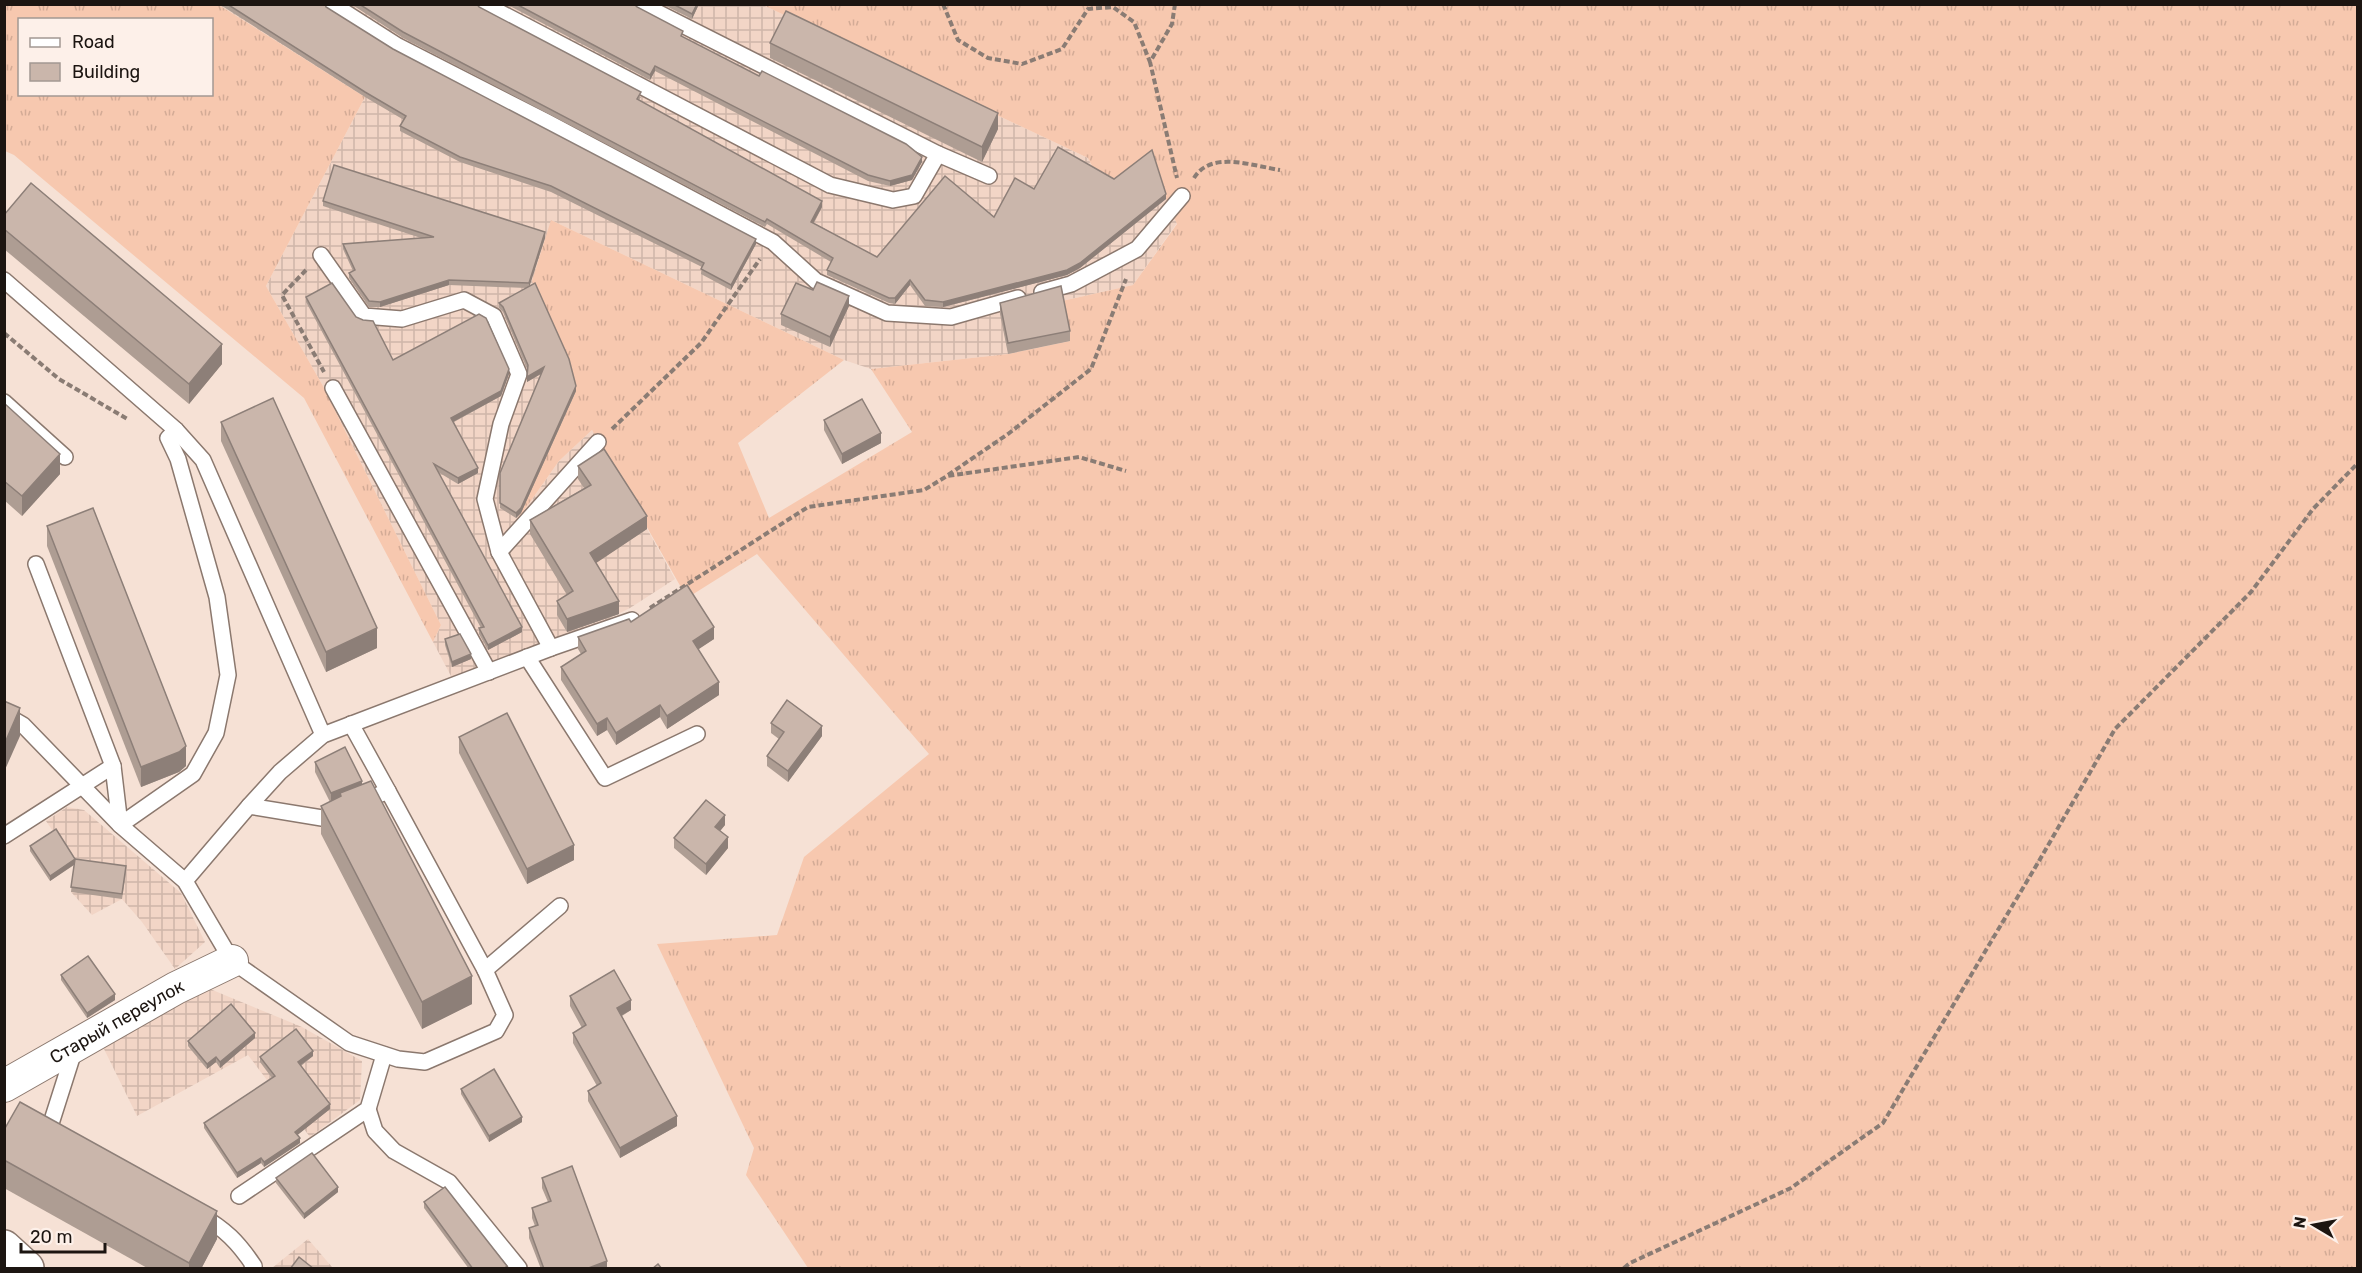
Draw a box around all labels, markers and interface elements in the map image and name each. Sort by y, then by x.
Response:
legend [18,18,213,96]
text: Road [72,31,115,53]
text: Building [72,61,140,83]
street label: Старый переулок [46,975,188,1069]
north arrow [2284,1195,2344,1255]
text: N [2289,1215,2310,1230]
scale bar [21,1216,105,1254]
text: 20 m [30,1226,72,1248]

